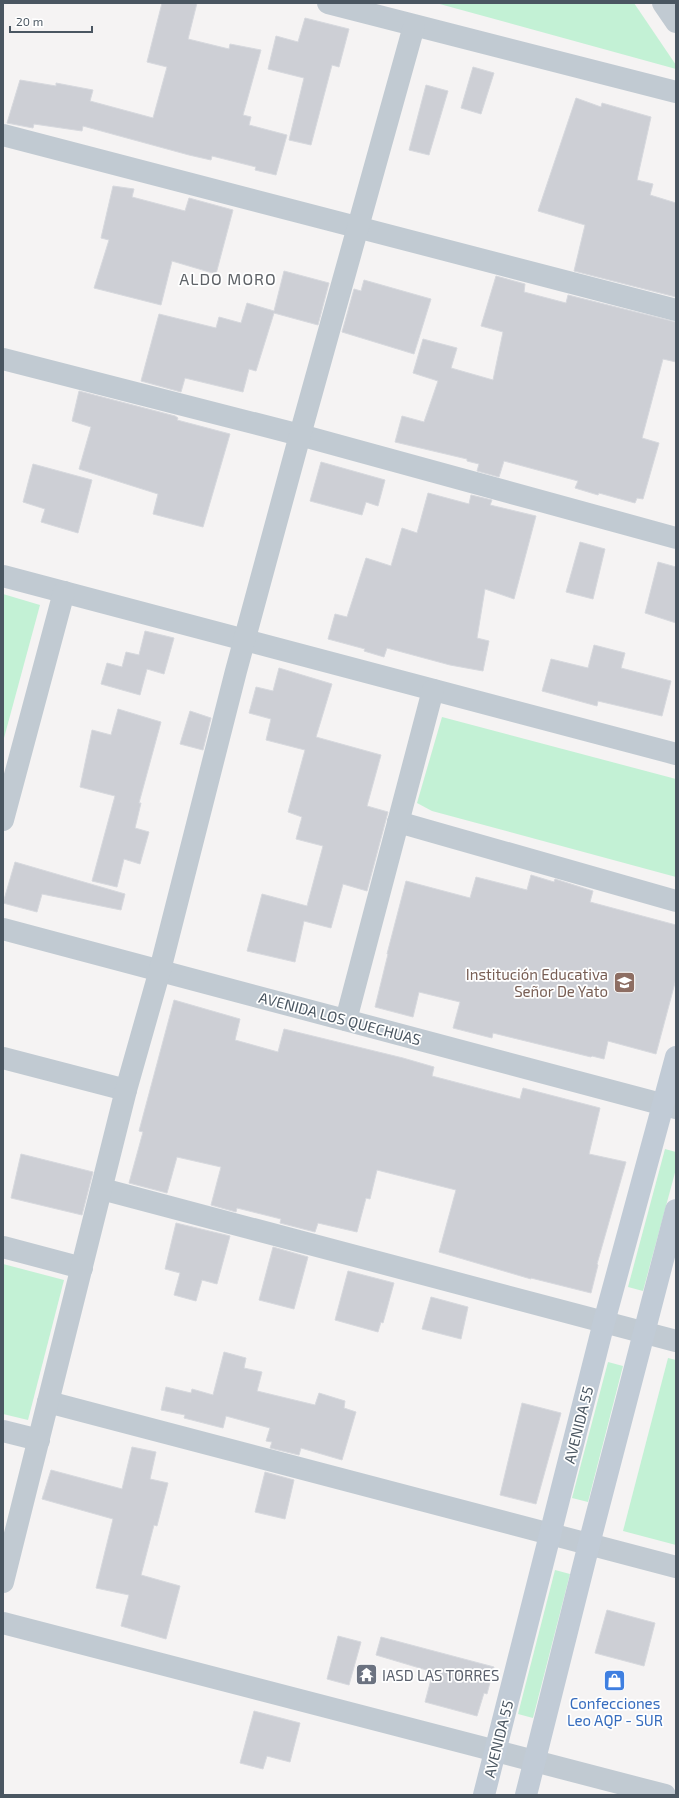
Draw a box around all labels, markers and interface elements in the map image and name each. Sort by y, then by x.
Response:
scale bar [10,8,92,34]
text: 20 m [16,14,43,28]
district label: ALDO MORO [179,269,277,288]
place label: Institución Educativa Señor De Yato [466,965,608,1000]
school or university icon: Institución Educativa Señor De Yato [611,970,637,996]
street label: AVENIDA LOS QUECHUAS [257,988,423,1049]
street label: AVENIDA 55 [560,1384,596,1466]
temple icon: IASD LAS TORRES [353,1662,379,1688]
place label: IASD LAS TORRES [382,1666,499,1684]
shop icon: Confecciones Leo AQP - SUR [602,1667,628,1693]
place label: Confecciones Leo AQP - SUR [567,1694,663,1730]
street label: AVENIDA 55 [480,1698,516,1780]

